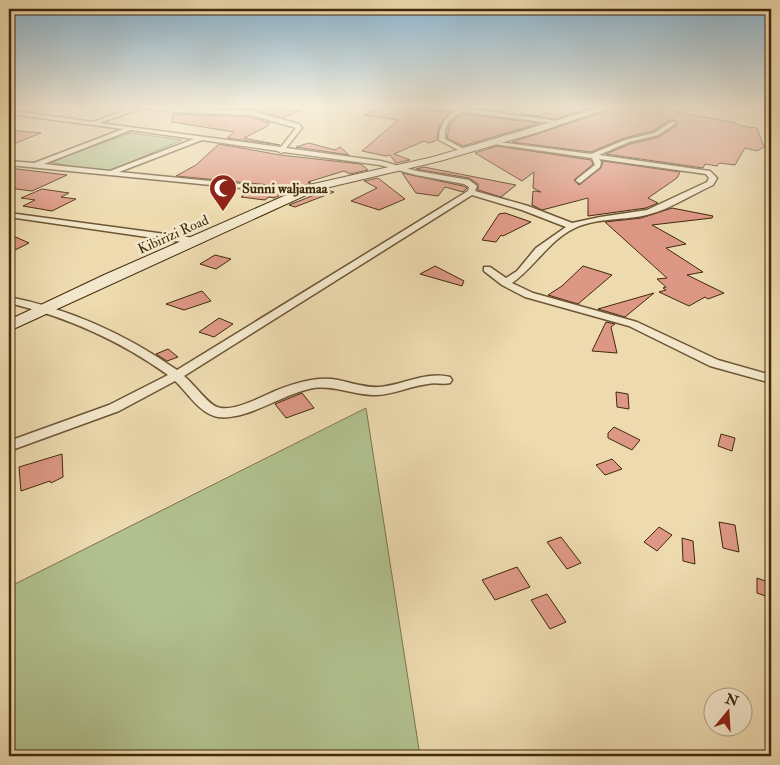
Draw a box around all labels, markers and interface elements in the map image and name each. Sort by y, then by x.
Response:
mosque icon: Sunni waljamaa [208,173,238,212]
place label: Sunni waljamaa [242,180,329,197]
street label: Kibirizi Road [135,211,211,258]
north arrow [702,688,752,738]
text: N [722,690,741,710]

